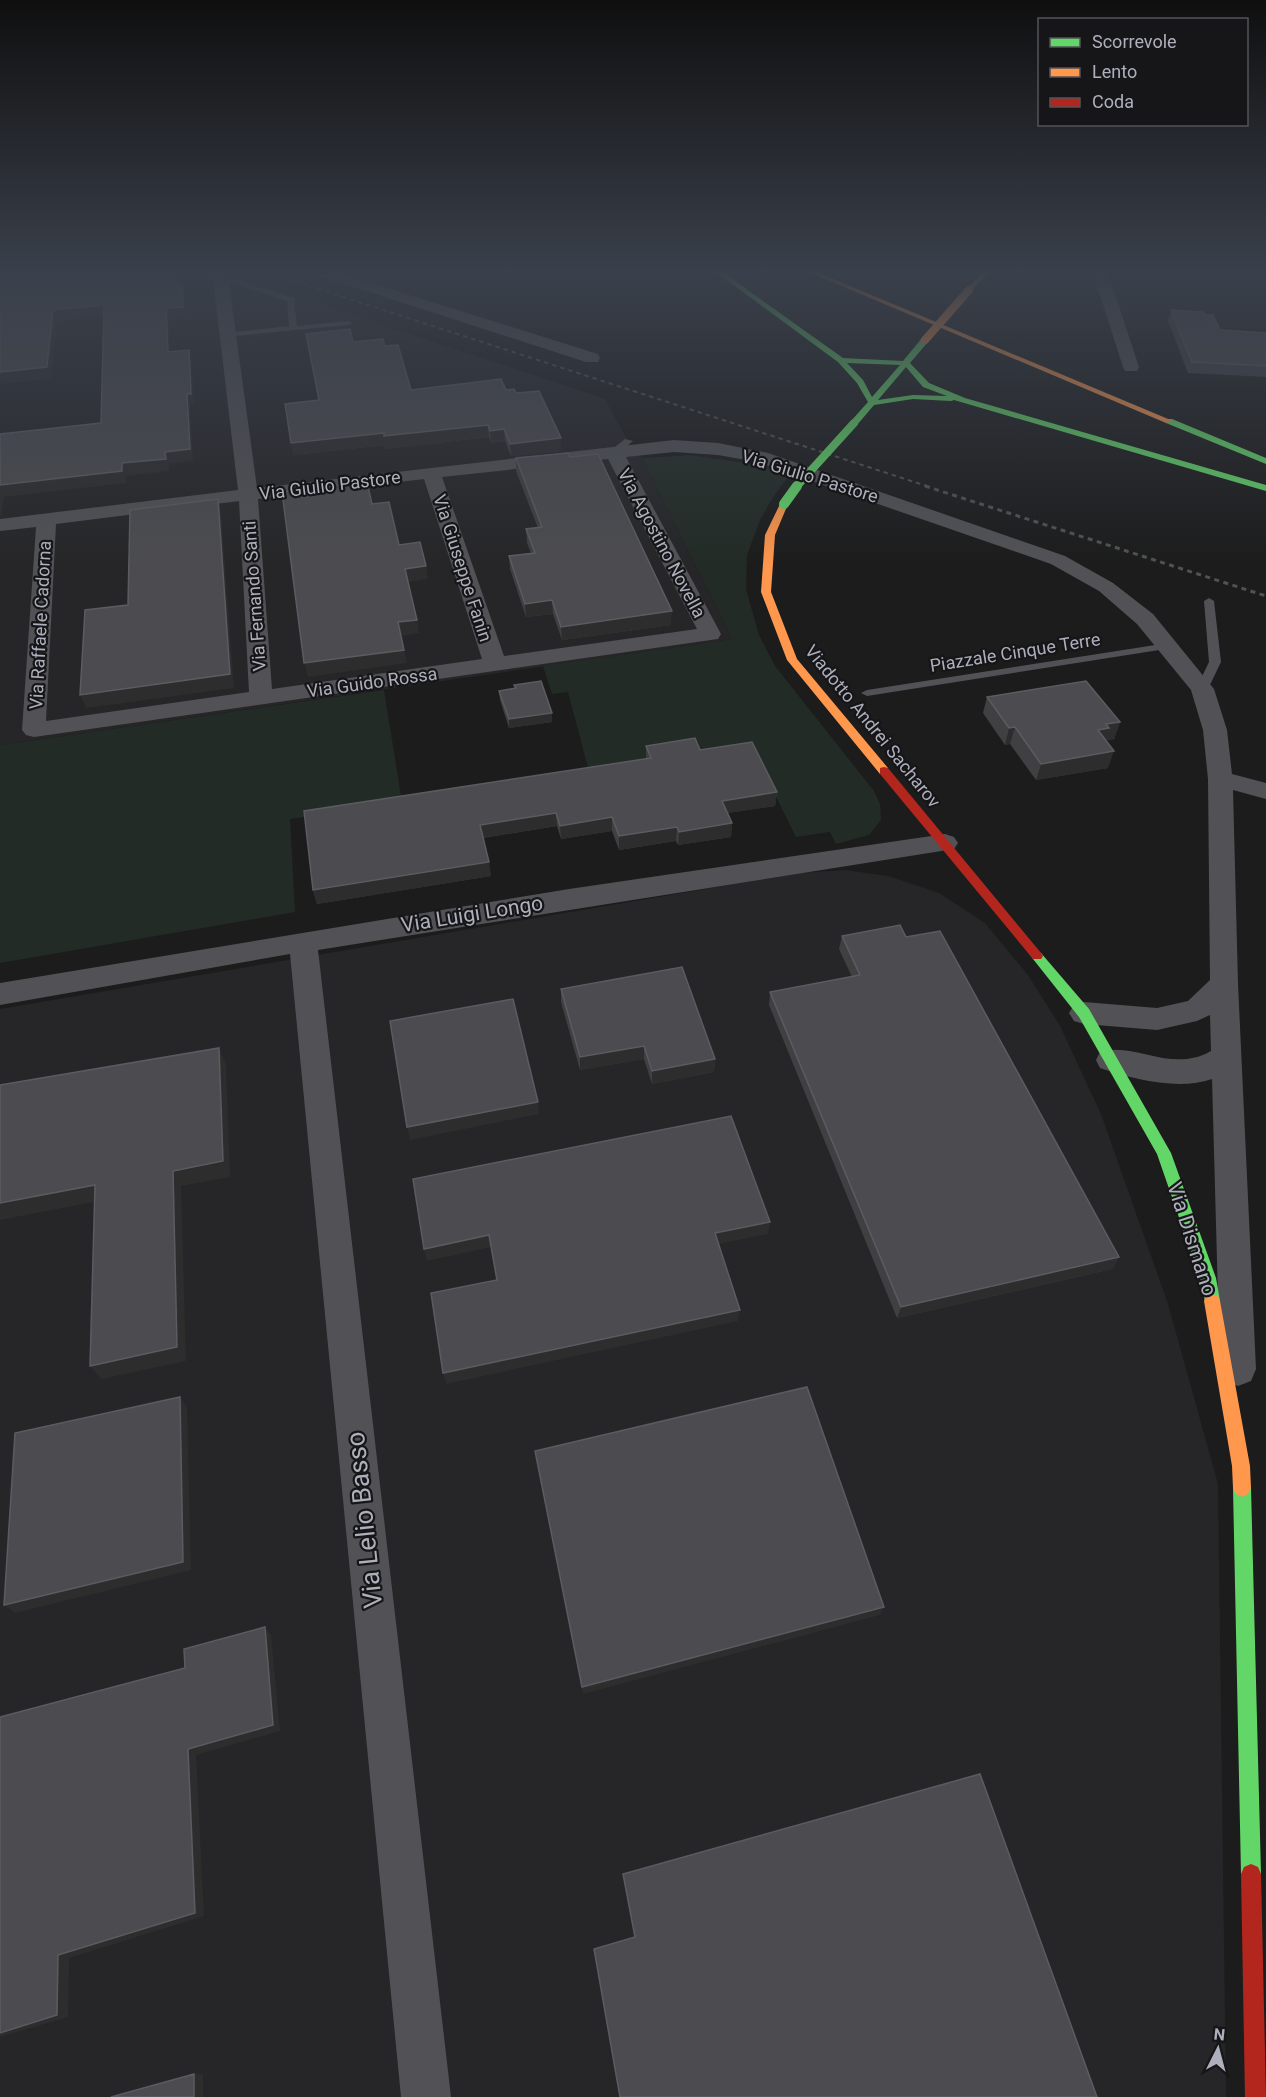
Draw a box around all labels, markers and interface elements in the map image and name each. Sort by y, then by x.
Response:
legend [1038,18,1248,126]
text: Scorrevole [1092,31,1177,52]
text: Lento [1092,61,1137,82]
text: Coda [1092,91,1134,112]
street label: Via Giulio Pastore [739,445,881,507]
street label: Via Agostino Novella [614,465,710,621]
street label: Via Giulio Pastore [258,466,402,504]
street label: Via Giuseppe Fanin [429,492,497,644]
street label: Via Fernando Santi [238,520,270,672]
street label: Via Raffaele Cadorna [25,540,55,710]
street label: Piazzale Cinque Terre [928,628,1102,676]
street label: Viadotto Andrei Sacharov [801,641,945,812]
street label: Via Guido Rossa [306,662,438,702]
street label: Via Luigi Longo [399,891,545,937]
street label: Via Dismano [1162,1179,1222,1299]
street label: Via Lelio Basso [340,1430,388,1610]
north arrow [1188,2019,1248,2079]
text: N [1213,2025,1226,2045]

